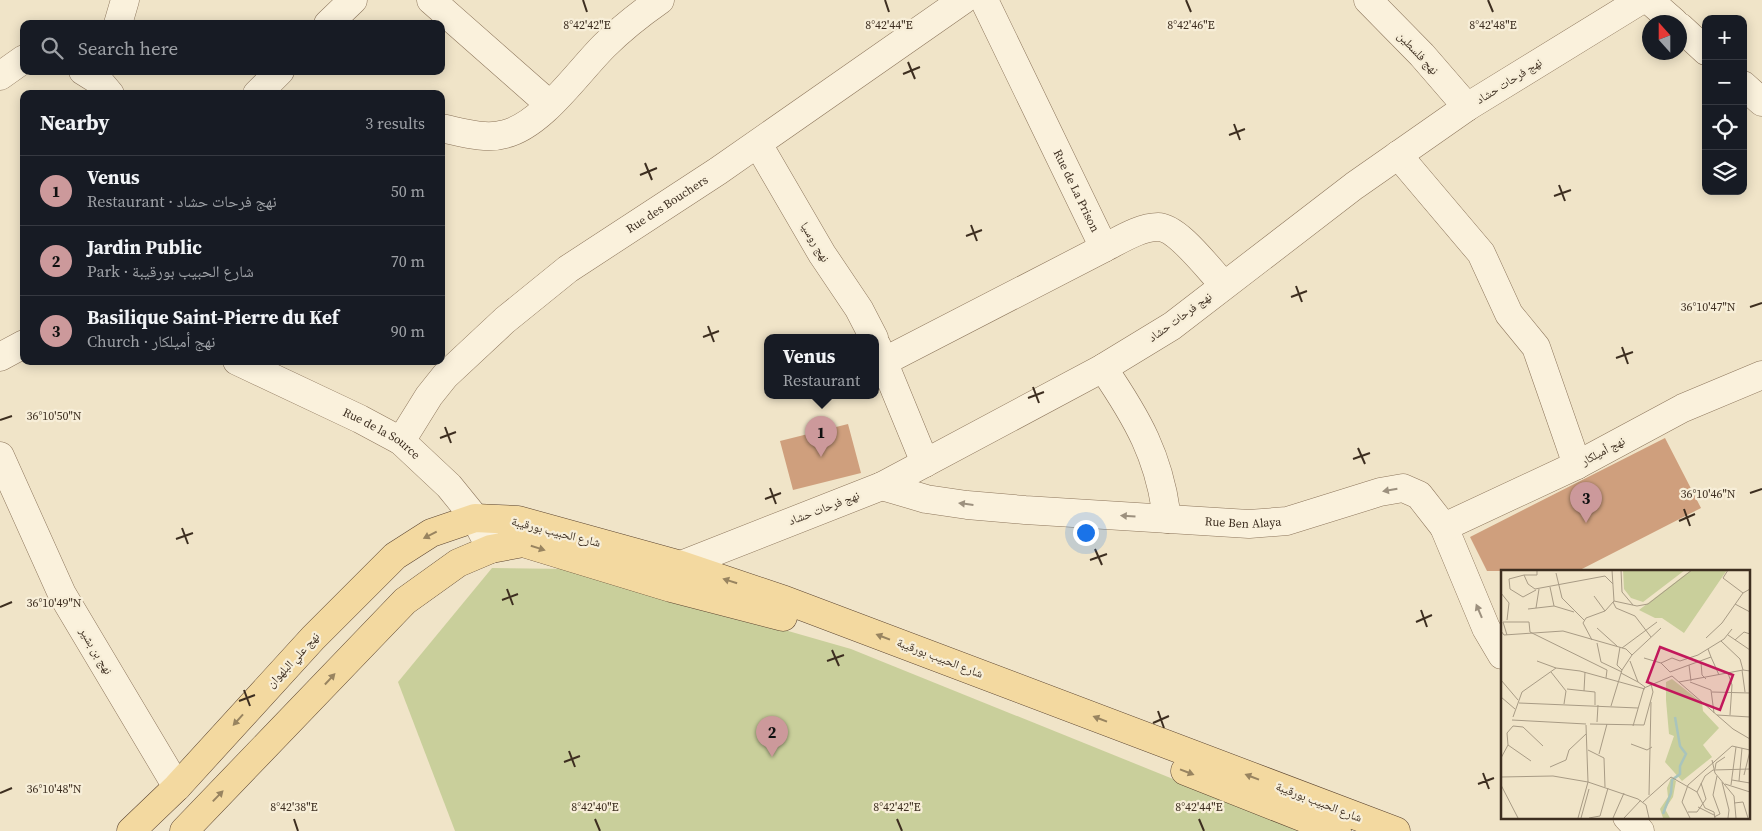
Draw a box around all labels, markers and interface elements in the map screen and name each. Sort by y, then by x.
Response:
north arrow [1642,15,1687,60]
map controls [1702,15,1747,195]
button: + [1702,15,1747,60]
text: 8°42'42"E [563,17,611,33]
text: 8°42'44"E [865,17,913,33]
text: 8°42'46"E [1167,17,1215,33]
text: 8°42'48"E [1469,17,1517,33]
search box [20,20,445,75]
street label: نهج فلسطين [1394,28,1442,78]
icon: search [38,34,66,62]
text: Search here [78,35,178,61]
street label: نهج فرحات حشاد [1473,54,1545,108]
button: − [1702,60,1747,105]
button: locate [1702,105,1747,150]
text: Nearby [40,108,110,137]
text: 3 results [365,112,425,134]
street label: Rue de La Prison [1050,147,1103,235]
button: layers [1702,150,1747,195]
text: Venus [87,164,140,190]
street label: Rue des Bouchers [623,172,711,237]
text: 1 [52,180,60,202]
text: 50 m [391,180,425,202]
text: Restaurant · نهج فرحات حشاد [87,190,277,212]
street label: نهج روسيا [797,219,833,265]
text: Jardin Public [87,234,202,260]
text: 2 [52,250,60,272]
text: 70 m [391,250,425,272]
text: Park · شارع الحبيب بورقيبة [87,260,254,282]
street label: نهج فرحات حشاد [1145,289,1215,345]
text: 36°10'47"N [1680,299,1736,315]
text: Basilique Saint-Pierre du Kef [87,304,339,330]
text: 3 [52,320,60,342]
text: 90 m [391,320,425,342]
text: Church · نهج أميلكار [87,330,215,352]
popup [764,334,879,399]
text: Venus [783,343,835,369]
text: Restaurant [783,369,860,391]
street label: Rue de la Source [340,404,424,463]
text: 36°10'50"N [26,408,82,424]
pin: 1 [805,416,837,457]
street label: نهج أميلكار [1577,433,1628,470]
pin: 3 [1570,482,1602,523]
text: 36°10'46"N [1680,486,1736,502]
street label: نهج فرحات حشاد [786,487,862,529]
one-way arrow [1382,487,1398,495]
one-way arrow [957,500,973,508]
one-way arrow [1119,512,1135,520]
street label: شارع الحبيب بورقيبة [510,513,602,551]
street label: Rue Ben Alaya [1204,513,1283,532]
your location [1073,520,1099,546]
one-way arrow [422,531,437,539]
one-way arrow [531,544,546,552]
inset map [1501,570,1750,818]
one-way arrow [722,577,737,585]
text: 36°10'49"N [26,595,82,611]
one-way arrow [1475,604,1483,619]
street label: نهج بن بشير [75,624,116,677]
street label: نهج علي البلهوان [263,629,324,693]
one-way arrow [875,633,890,641]
street label: شارع الحبيب بورقيبة [895,634,986,682]
one-way arrow [324,673,336,685]
one-way arrow [232,713,244,725]
one-way arrow [1092,715,1107,723]
pin: 2 [756,716,788,757]
one-way arrow [1180,769,1195,776]
one-way arrow [1245,772,1259,780]
street label: شارع الحبيب بورقيبة [1274,778,1365,826]
text: 36°10'48"N [26,781,82,797]
one-way arrow [212,790,224,802]
text: 8°42'38"E [270,799,318,815]
text: 8°42'40"E [571,799,619,815]
text: 8°42'42"E [873,799,921,815]
text: 8°42'44"E [1175,799,1223,815]

